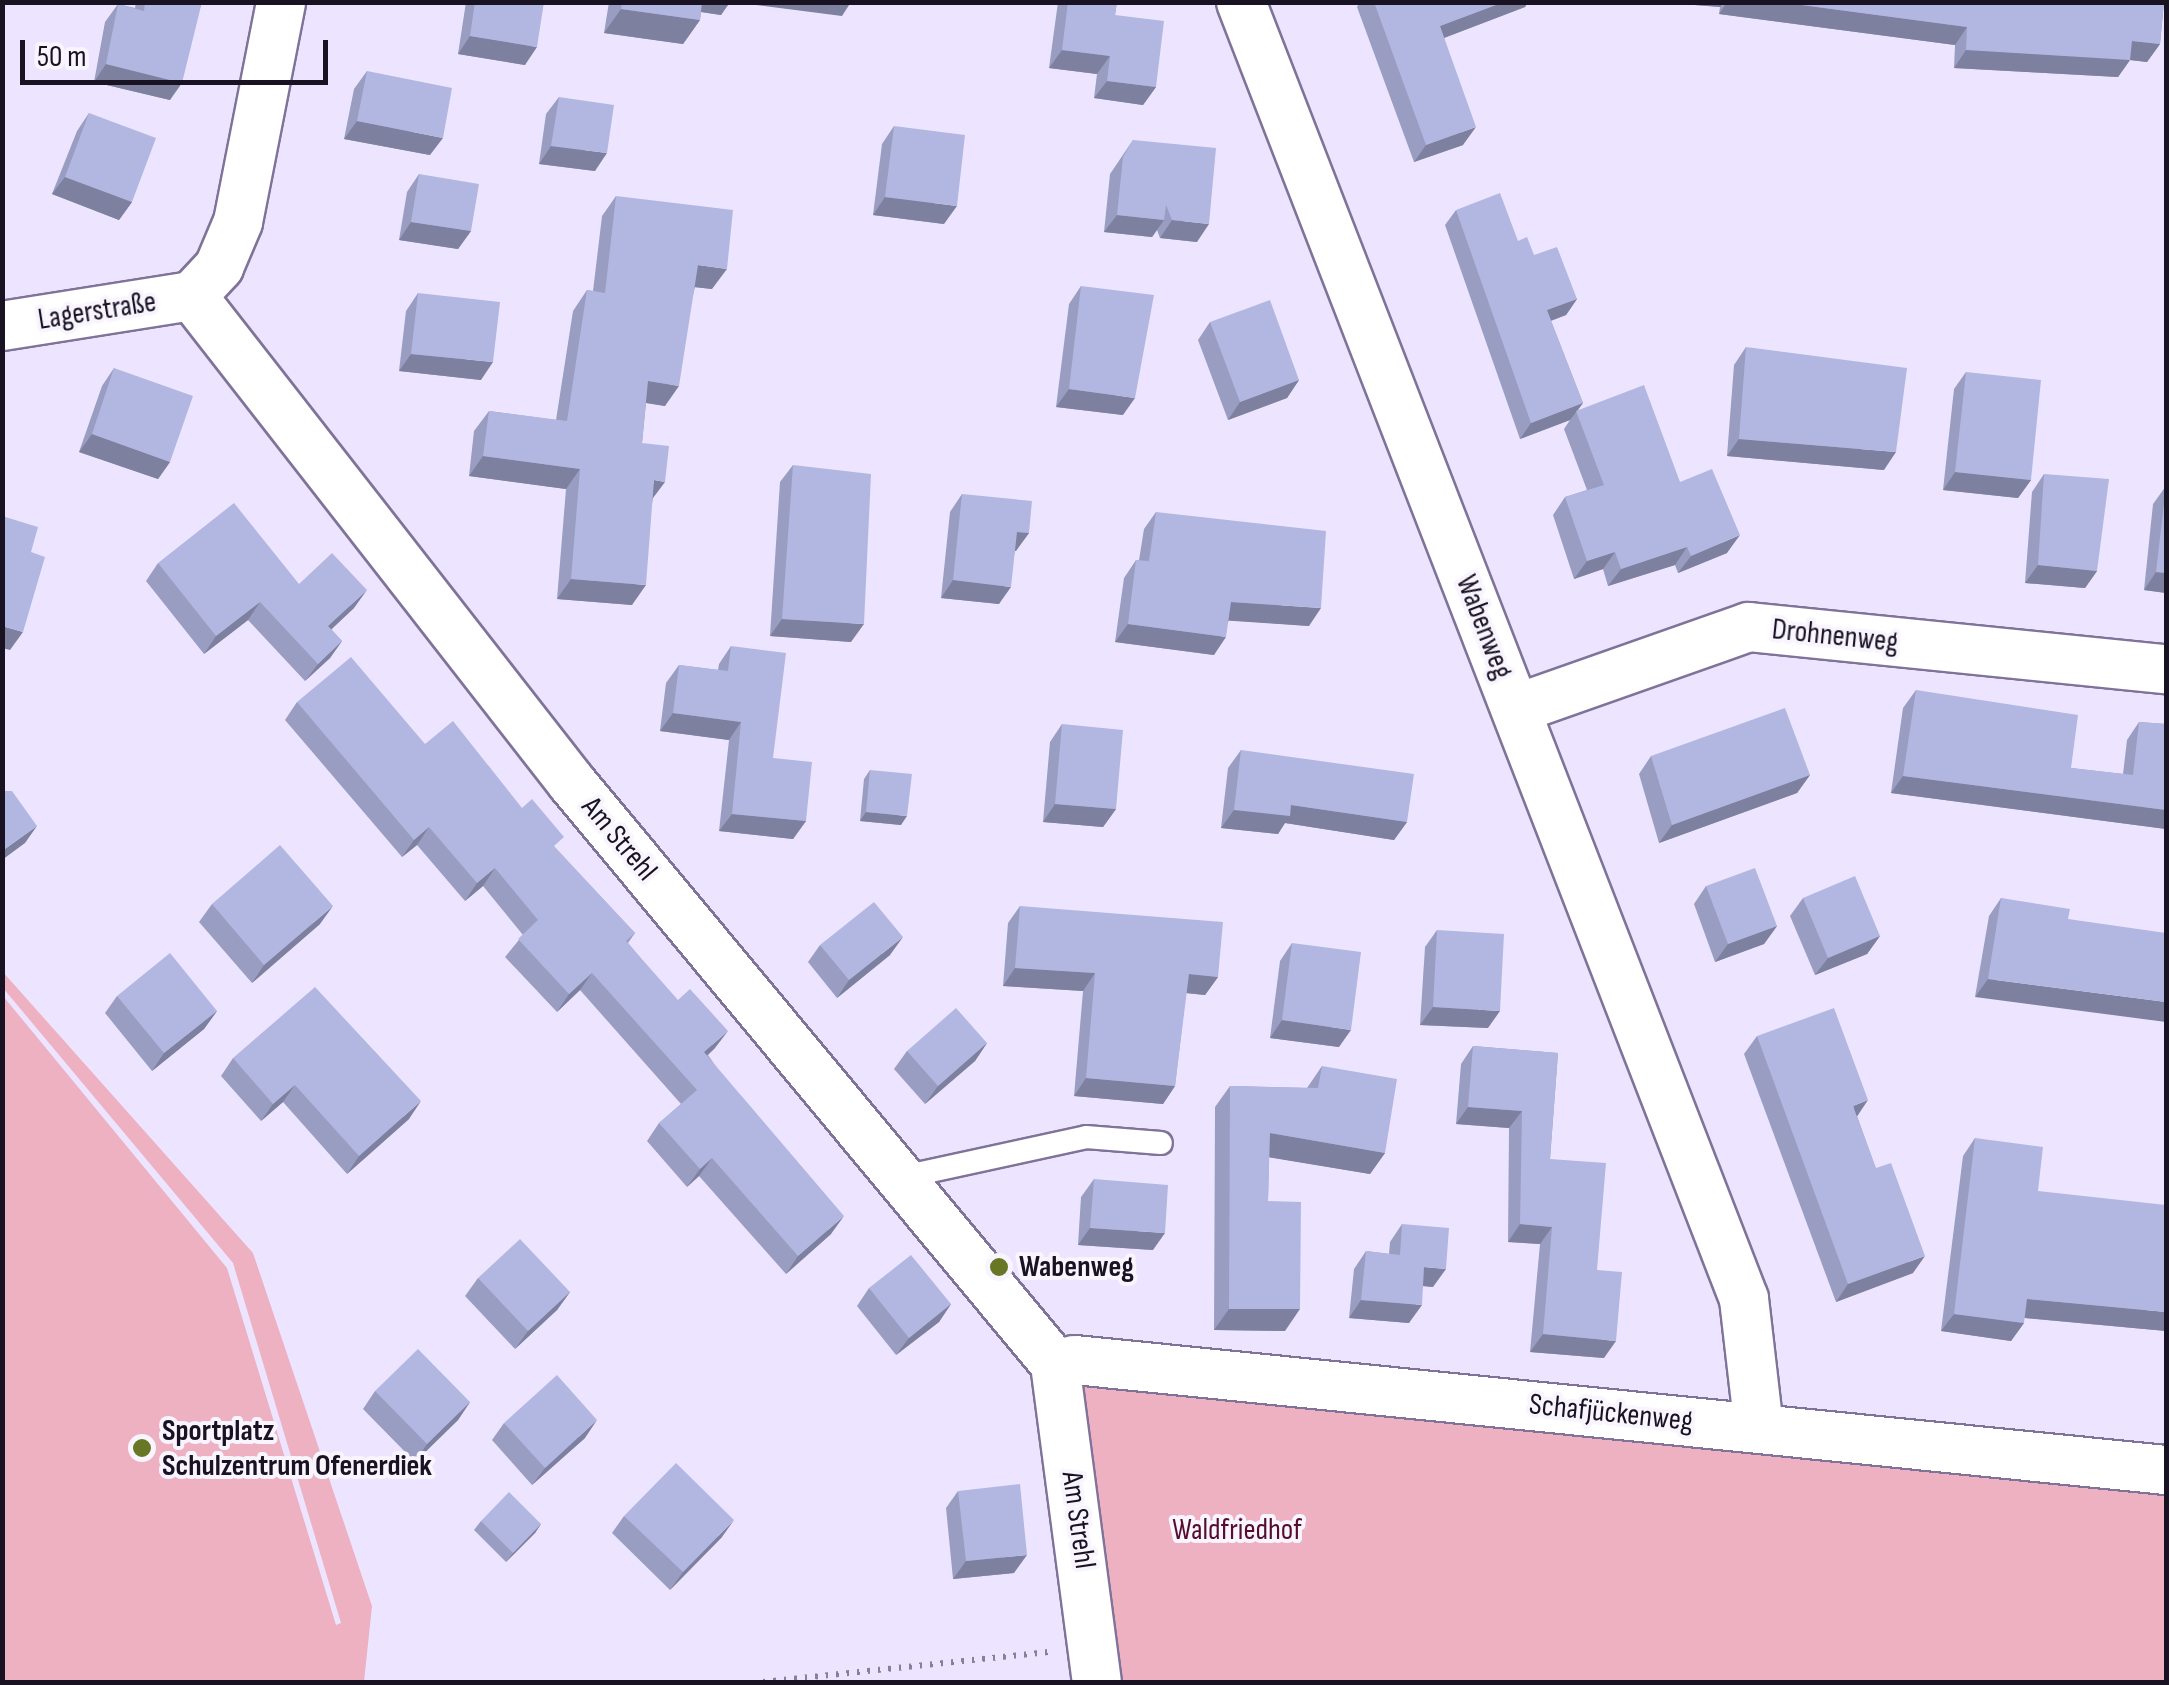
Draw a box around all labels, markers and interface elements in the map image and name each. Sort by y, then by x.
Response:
scale bar [25,20,332,82]
text: 50 m [37,39,86,75]
street label: Lagerstraße [35,284,159,338]
street label: Wabenweg [1448,570,1520,684]
street label: Drohnenweg [1770,611,1900,661]
street label: Am Strehl [574,790,664,888]
place label: Wabenweg [1019,1249,1134,1285]
marker: Wabenweg [988,1256,1010,1278]
street label: Schafjückenweg [1527,1387,1695,1439]
place label: Sportplatz Schulzentrum Ofenerdiek [162,1413,432,1484]
marker: Sportplatz Schulzentrum Ofenerdiek [131,1437,153,1459]
street label: Am Strehl [1053,1469,1103,1571]
park label: Waldfriedhof [1172,1512,1302,1548]

